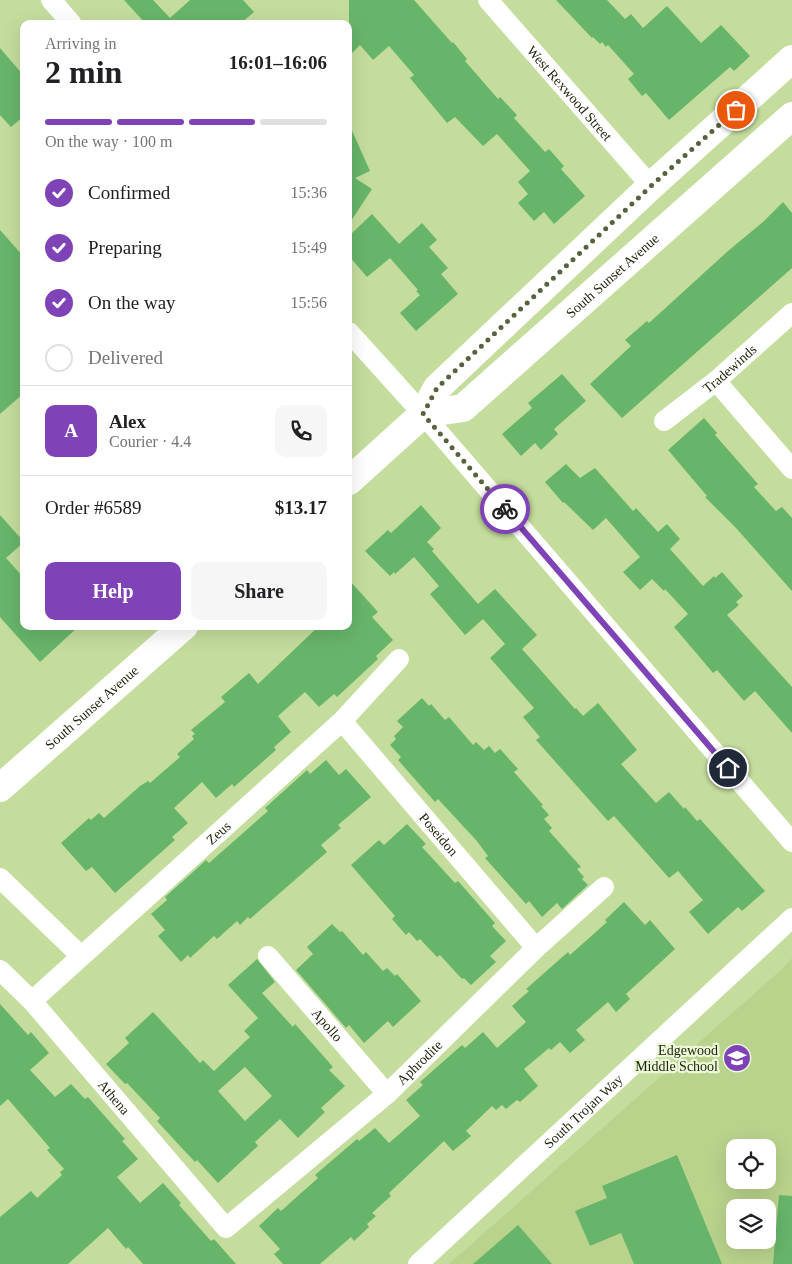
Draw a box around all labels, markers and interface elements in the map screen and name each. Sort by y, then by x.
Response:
text: Arriving in [45,35,117,52]
street label: West Rexwood Street [524,43,615,144]
text: 16:01–16:06 [229,52,327,73]
text: 2 min [45,54,122,90]
pin [715,89,757,131]
icon: bag [722,96,750,124]
text: On the way · 100 m [45,133,173,150]
icon: check [45,179,73,207]
text: Confirmed [88,182,170,203]
text: 15:36 [291,184,327,201]
street label: South Sunset Avenue [563,230,662,321]
icon: check [45,234,73,262]
text: Preparing [88,237,162,258]
text: 15:49 [291,239,327,256]
icon: check [45,289,73,317]
text: On the way [88,292,176,313]
text: 15:56 [291,294,327,311]
street label: Tradewinds [700,341,759,396]
text: Delivered [88,347,163,368]
button: phone [275,405,327,457]
text: Alex [109,411,146,432]
text: A [64,420,78,441]
text: Courier · 4.4 [109,433,191,450]
courier [480,484,530,534]
icon: bike [491,495,519,523]
text: Order #6589 [45,497,142,518]
text: $13.17 [275,497,327,518]
button: Help [45,562,181,620]
button: Share [191,562,327,620]
street label: South Sunset Avenue [42,663,141,752]
pin [707,747,749,789]
icon: home [714,754,742,782]
street label: Poseidon [416,810,461,859]
street label: Zeus [203,818,233,847]
street label: Apollo [309,1005,346,1045]
street label: Aphrodite [394,1037,445,1087]
place label: Edgewood Middle School [635,1043,718,1074]
school or university icon: Edgewood Middle School [722,1043,752,1073]
street label: South Trojan Way [541,1071,625,1151]
street label: Athena [95,1077,134,1118]
map controls [726,1139,776,1249]
button: locate [726,1139,776,1189]
button: layers [726,1199,776,1249]

